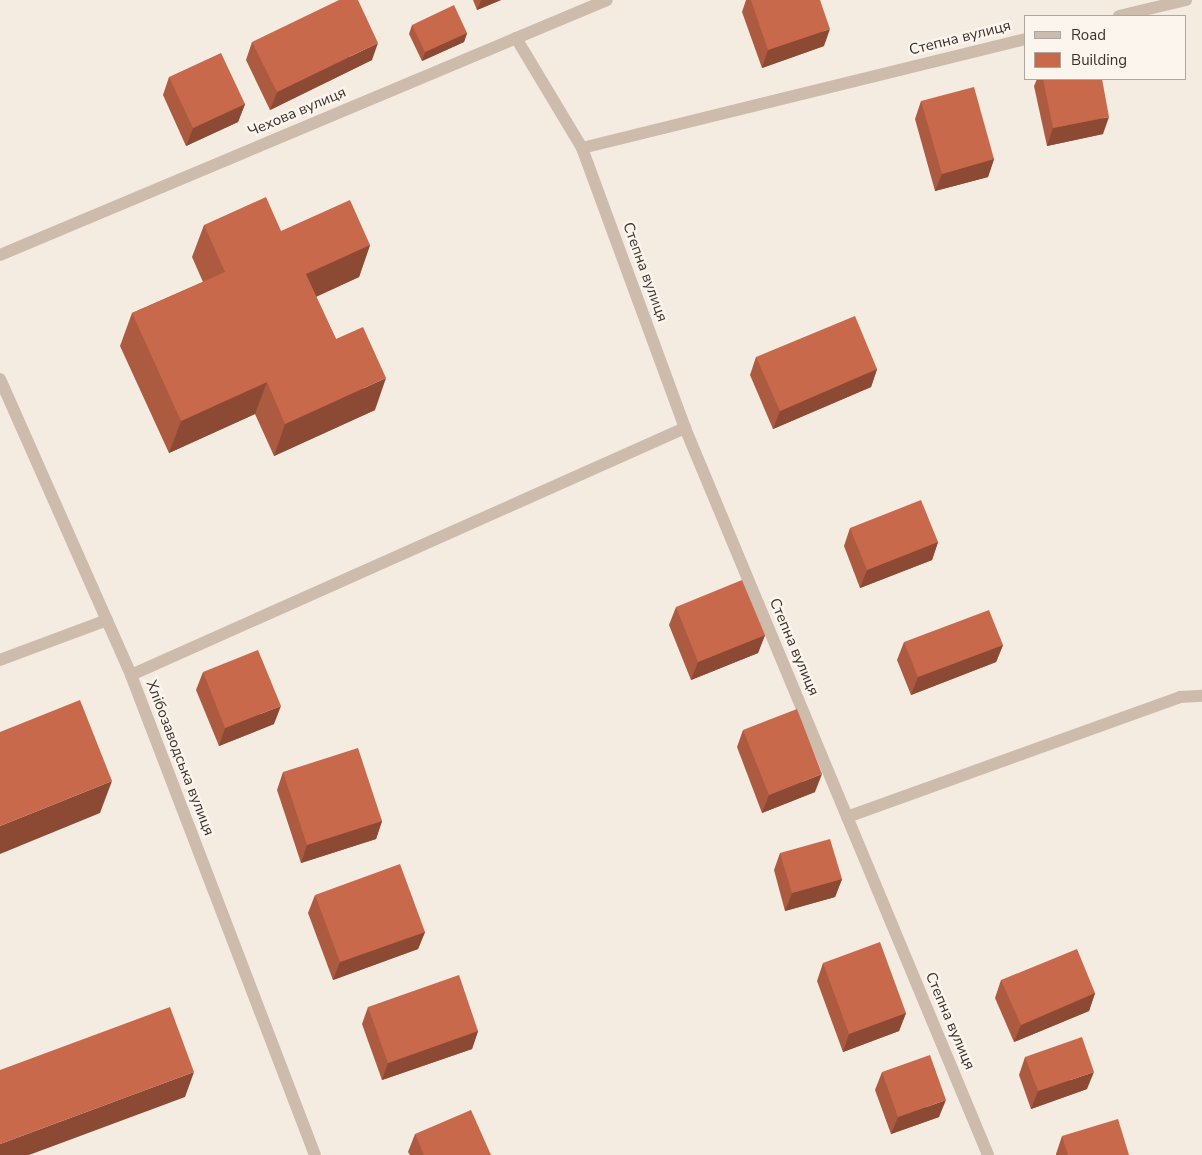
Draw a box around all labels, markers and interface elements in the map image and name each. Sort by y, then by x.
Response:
legend [1024,15,1187,80]
street label: Степна вулиця [907,17,1013,59]
text: Road [1071,25,1106,45]
text: Building [1071,50,1127,70]
street label: Чехова вулиця [245,83,349,141]
street label: Степна вулиця [619,220,671,324]
street label: Степна вулиця [765,595,823,699]
street label: Хлібозаводська вулиця [142,678,218,838]
street label: Степна вулиця [921,969,979,1073]

